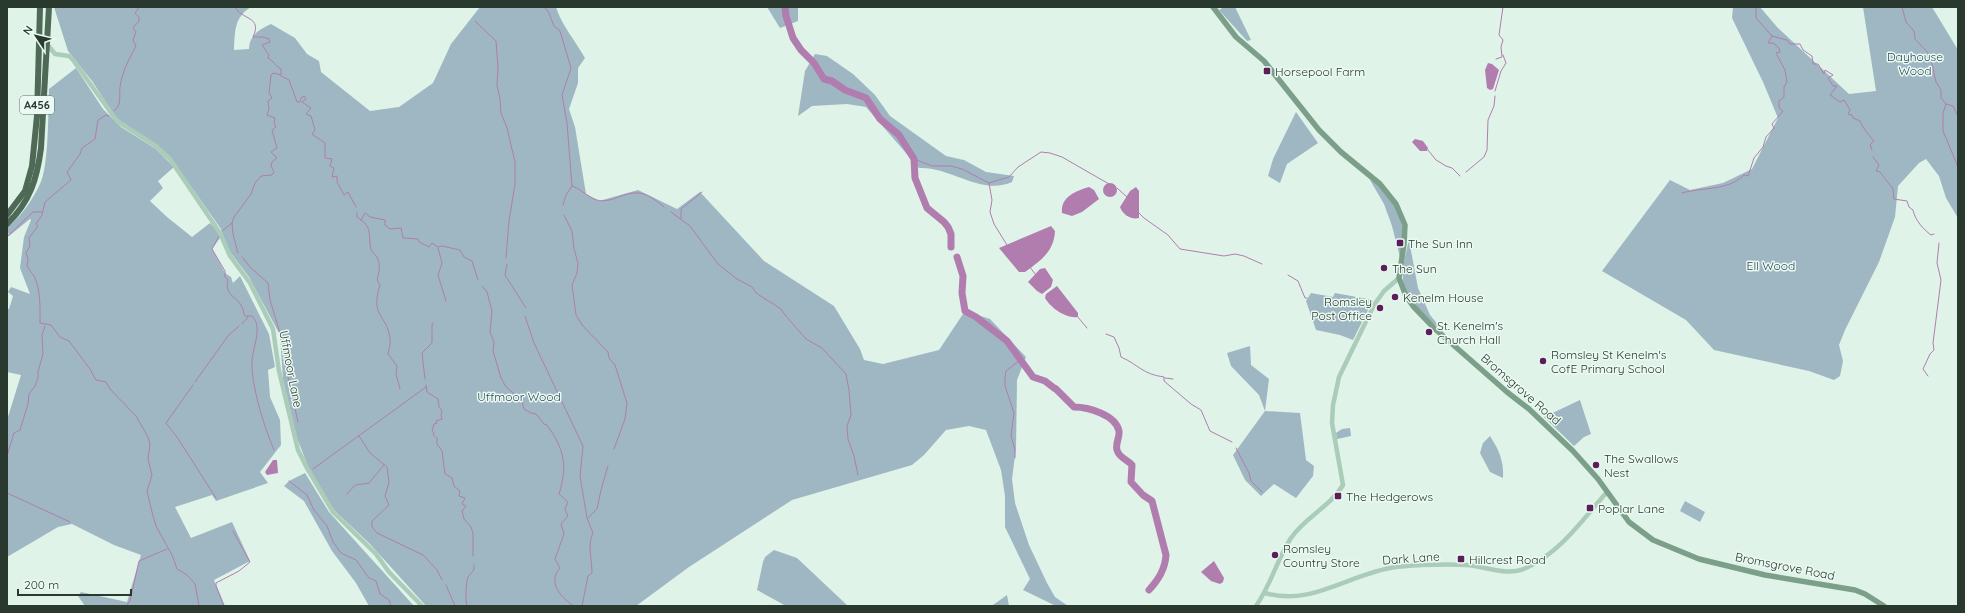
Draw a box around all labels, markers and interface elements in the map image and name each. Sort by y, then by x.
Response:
north arrow [16,16,56,56]
text: N [20,23,36,38]
park label: Dayhouse Wood [1887,49,1943,78]
place label: Horsepool Farm [1275,64,1365,79]
marker: Horsepool Farm [1262,66,1272,76]
road number: A456 [20,96,54,114]
place label: The Sun Inn [1408,236,1473,251]
marker: The Sun Inn [1395,238,1405,248]
park label: Ell Wood [1747,258,1795,273]
place label: The Sun [1392,261,1437,276]
marker: The Sun [1379,263,1389,273]
place label: Kenelm House [1403,290,1484,305]
marker: Kenelm House [1390,292,1400,302]
place label: Romsley Post Office [1311,294,1372,323]
marker: Romsley Post Office [1375,303,1385,313]
place label: St. Kenelm's Church Hall [1437,318,1504,347]
marker: St. Kenelm's Church Hall [1424,327,1434,337]
street label: Uffmoor Lane [276,329,306,409]
place label: Romsley St Kenelm's CofE Primary School [1551,347,1667,376]
street label: Bromsgrove Road [1478,350,1564,428]
marker: Romsley St Kenelm's CofE Primary School [1538,356,1548,366]
park label: Uffmoor Wood [477,389,561,404]
place label: The Swallows Nest [1604,451,1679,480]
marker: The Swallows Nest [1591,460,1601,470]
place label: The Hedgerows [1346,489,1433,504]
marker: The Hedgerows [1333,491,1343,501]
place label: Poplar Lane [1598,501,1665,516]
marker: Poplar Lane [1585,503,1595,513]
place label: Romsley Country Store [1283,541,1360,570]
street label: Dark Lane [1382,548,1440,567]
street label: Bromsgrove Road [1734,549,1836,583]
marker: Romsley Country Store [1270,550,1280,560]
place label: Hillcrest Road [1469,552,1546,567]
marker: Hillcrest Road [1456,554,1466,564]
scale bar [18,571,131,597]
text: 200 m [24,577,59,592]

